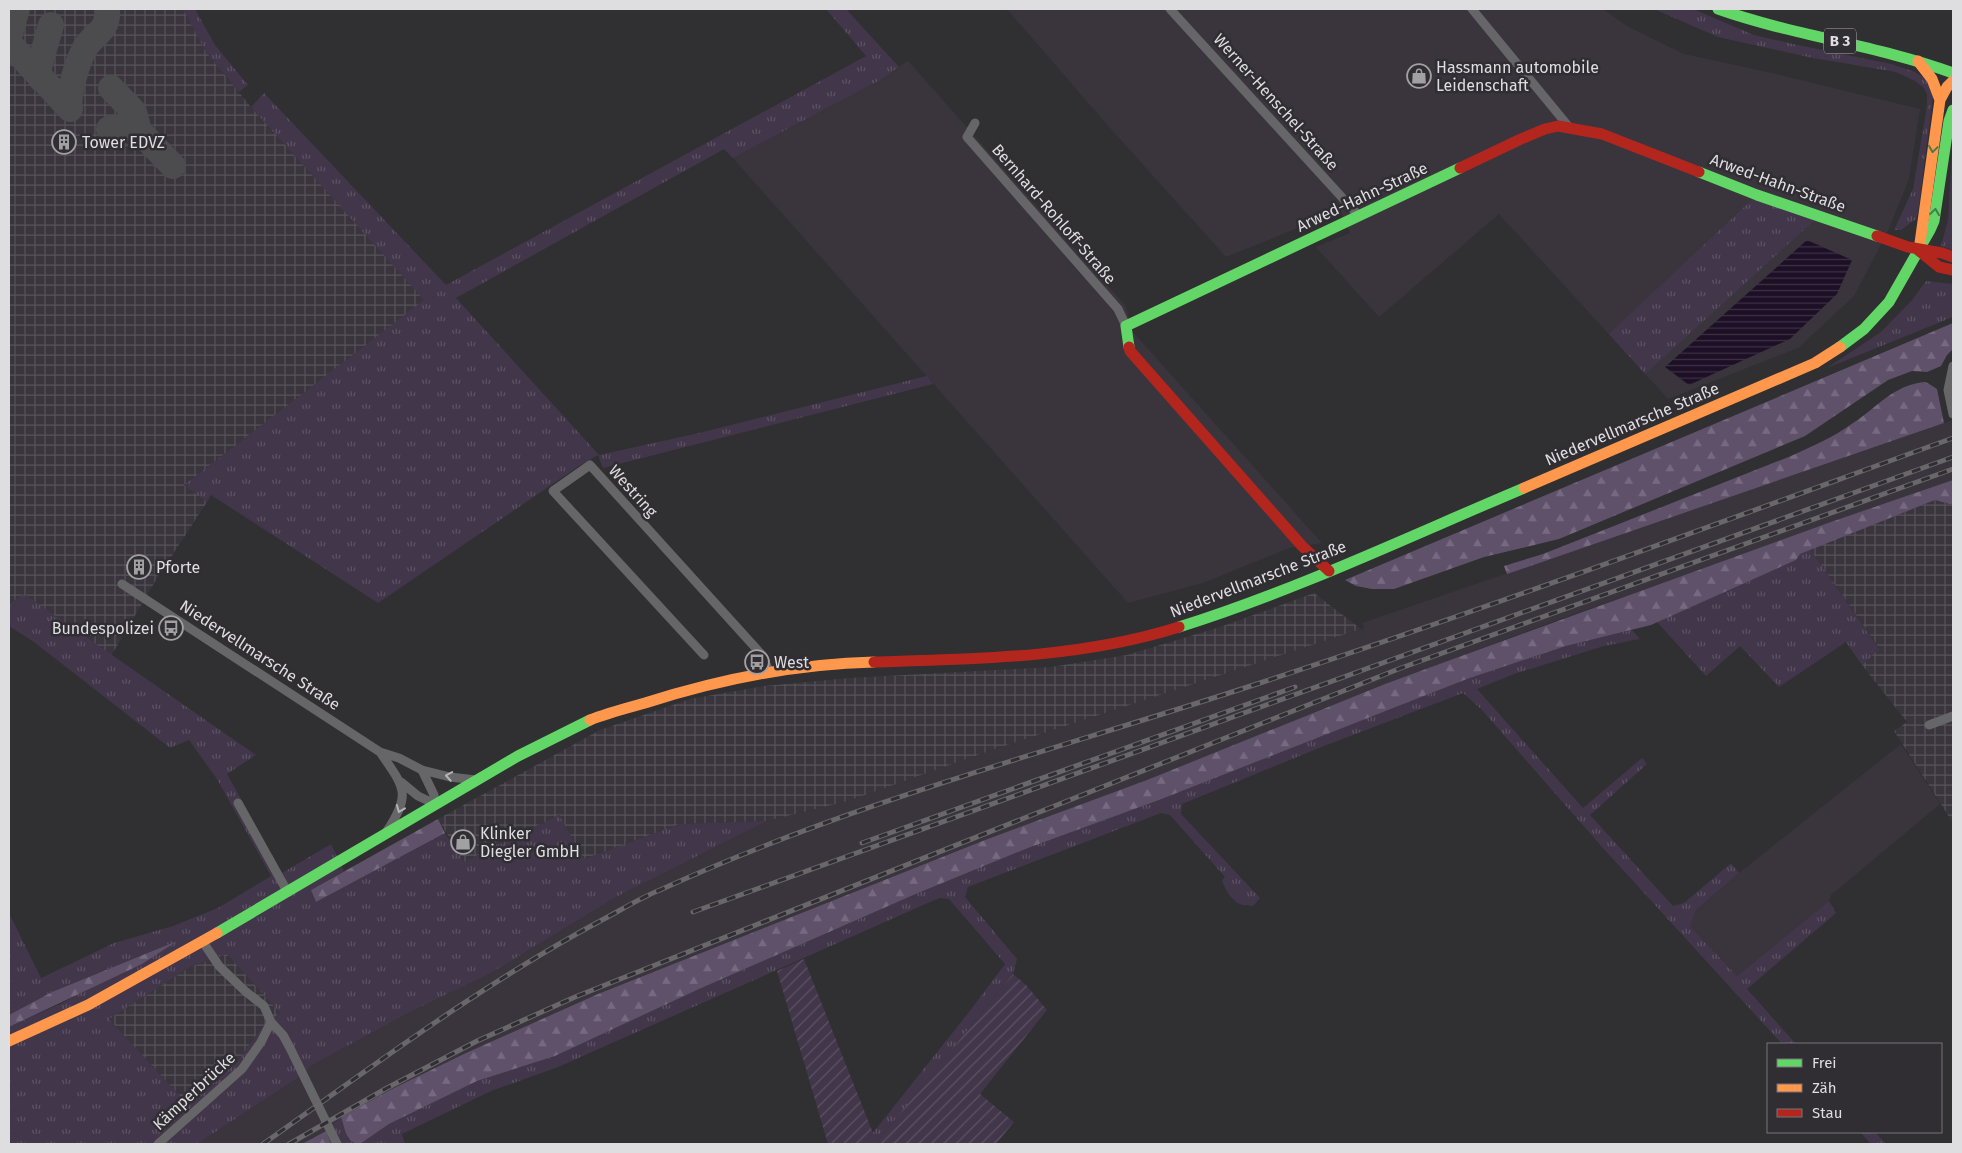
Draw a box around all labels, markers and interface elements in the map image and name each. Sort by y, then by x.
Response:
road number: B 3 [1824,28,1856,54]
street label: Werner-Henschel-Straße [1209,30,1343,174]
place label: Hassmann automobile Leidenschaft [1436,58,1599,95]
shop icon: Hassmann automobile Leidenschaft [1406,63,1432,89]
building icon: Tower EDVZ [51,129,77,155]
place label: Tower EDVZ [82,133,165,152]
street label: Bernhard-Rohloff-Straße [988,140,1120,288]
one-way arrow [1929,144,1939,153]
street label: Arwed-Hahn-Straße [1708,150,1848,216]
street label: Arwed-Hahn-Straße [1293,158,1431,236]
one-way arrow [1929,207,1940,215]
street label: Niedervellmarsche Straße [1542,379,1722,469]
street label: Westring [605,461,662,521]
street label: Niedervellmarsche Straße [1167,537,1349,621]
building icon: Pforte [126,554,152,580]
place label: Pforte [156,558,200,577]
street label: Niedervellmarsche Straße [176,596,344,714]
bus stop icon: Bundespolizei [158,615,184,641]
place label: Bundespolizei [52,619,154,638]
bus stop icon: West [744,649,770,675]
place label: West [774,653,809,672]
one-way arrow [444,772,453,782]
one-way arrow [395,804,406,813]
place label: Klinker Diegler GmbH [480,824,580,861]
shop icon: Klinker Diegler GmbH [450,829,476,855]
legend [1767,1043,1942,1133]
street label: Kämperbrücke [149,1048,239,1134]
text: Frei [1812,1054,1837,1072]
text: Zäh [1812,1079,1837,1097]
text: Stau [1812,1104,1842,1122]

